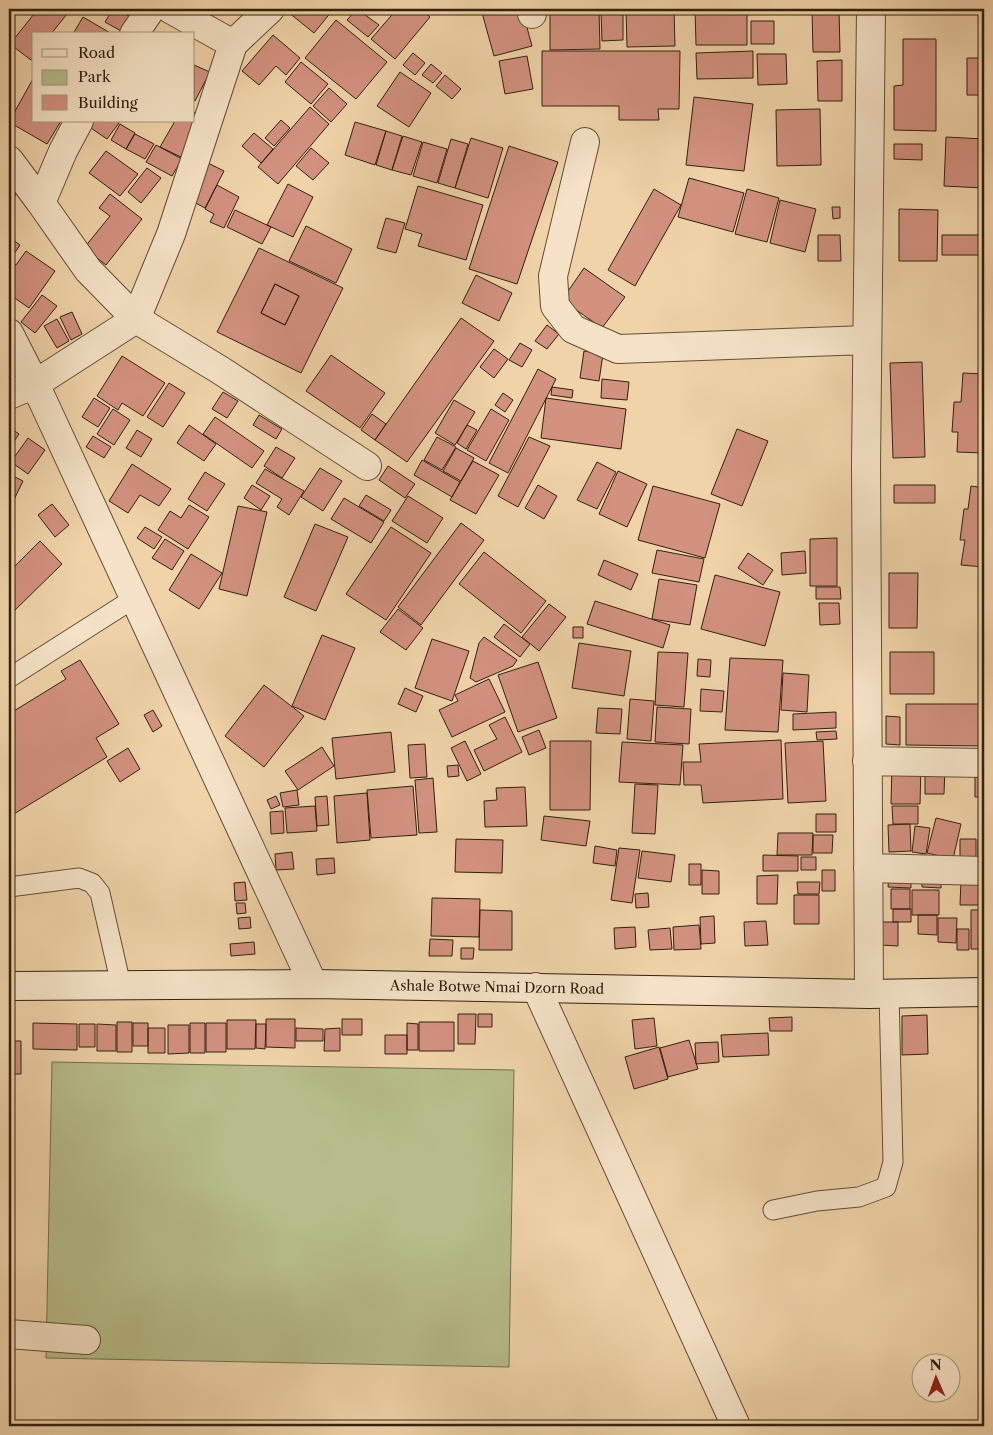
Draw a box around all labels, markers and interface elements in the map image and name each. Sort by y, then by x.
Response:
legend [32,32,195,122]
text: Road [78,43,115,62]
text: Park [78,67,112,86]
text: Building [78,93,138,112]
street label: Ashale Botwe Nmai Dzorn Road [389,976,605,998]
north arrow [910,1352,960,1402]
text: N [929,1356,942,1374]

